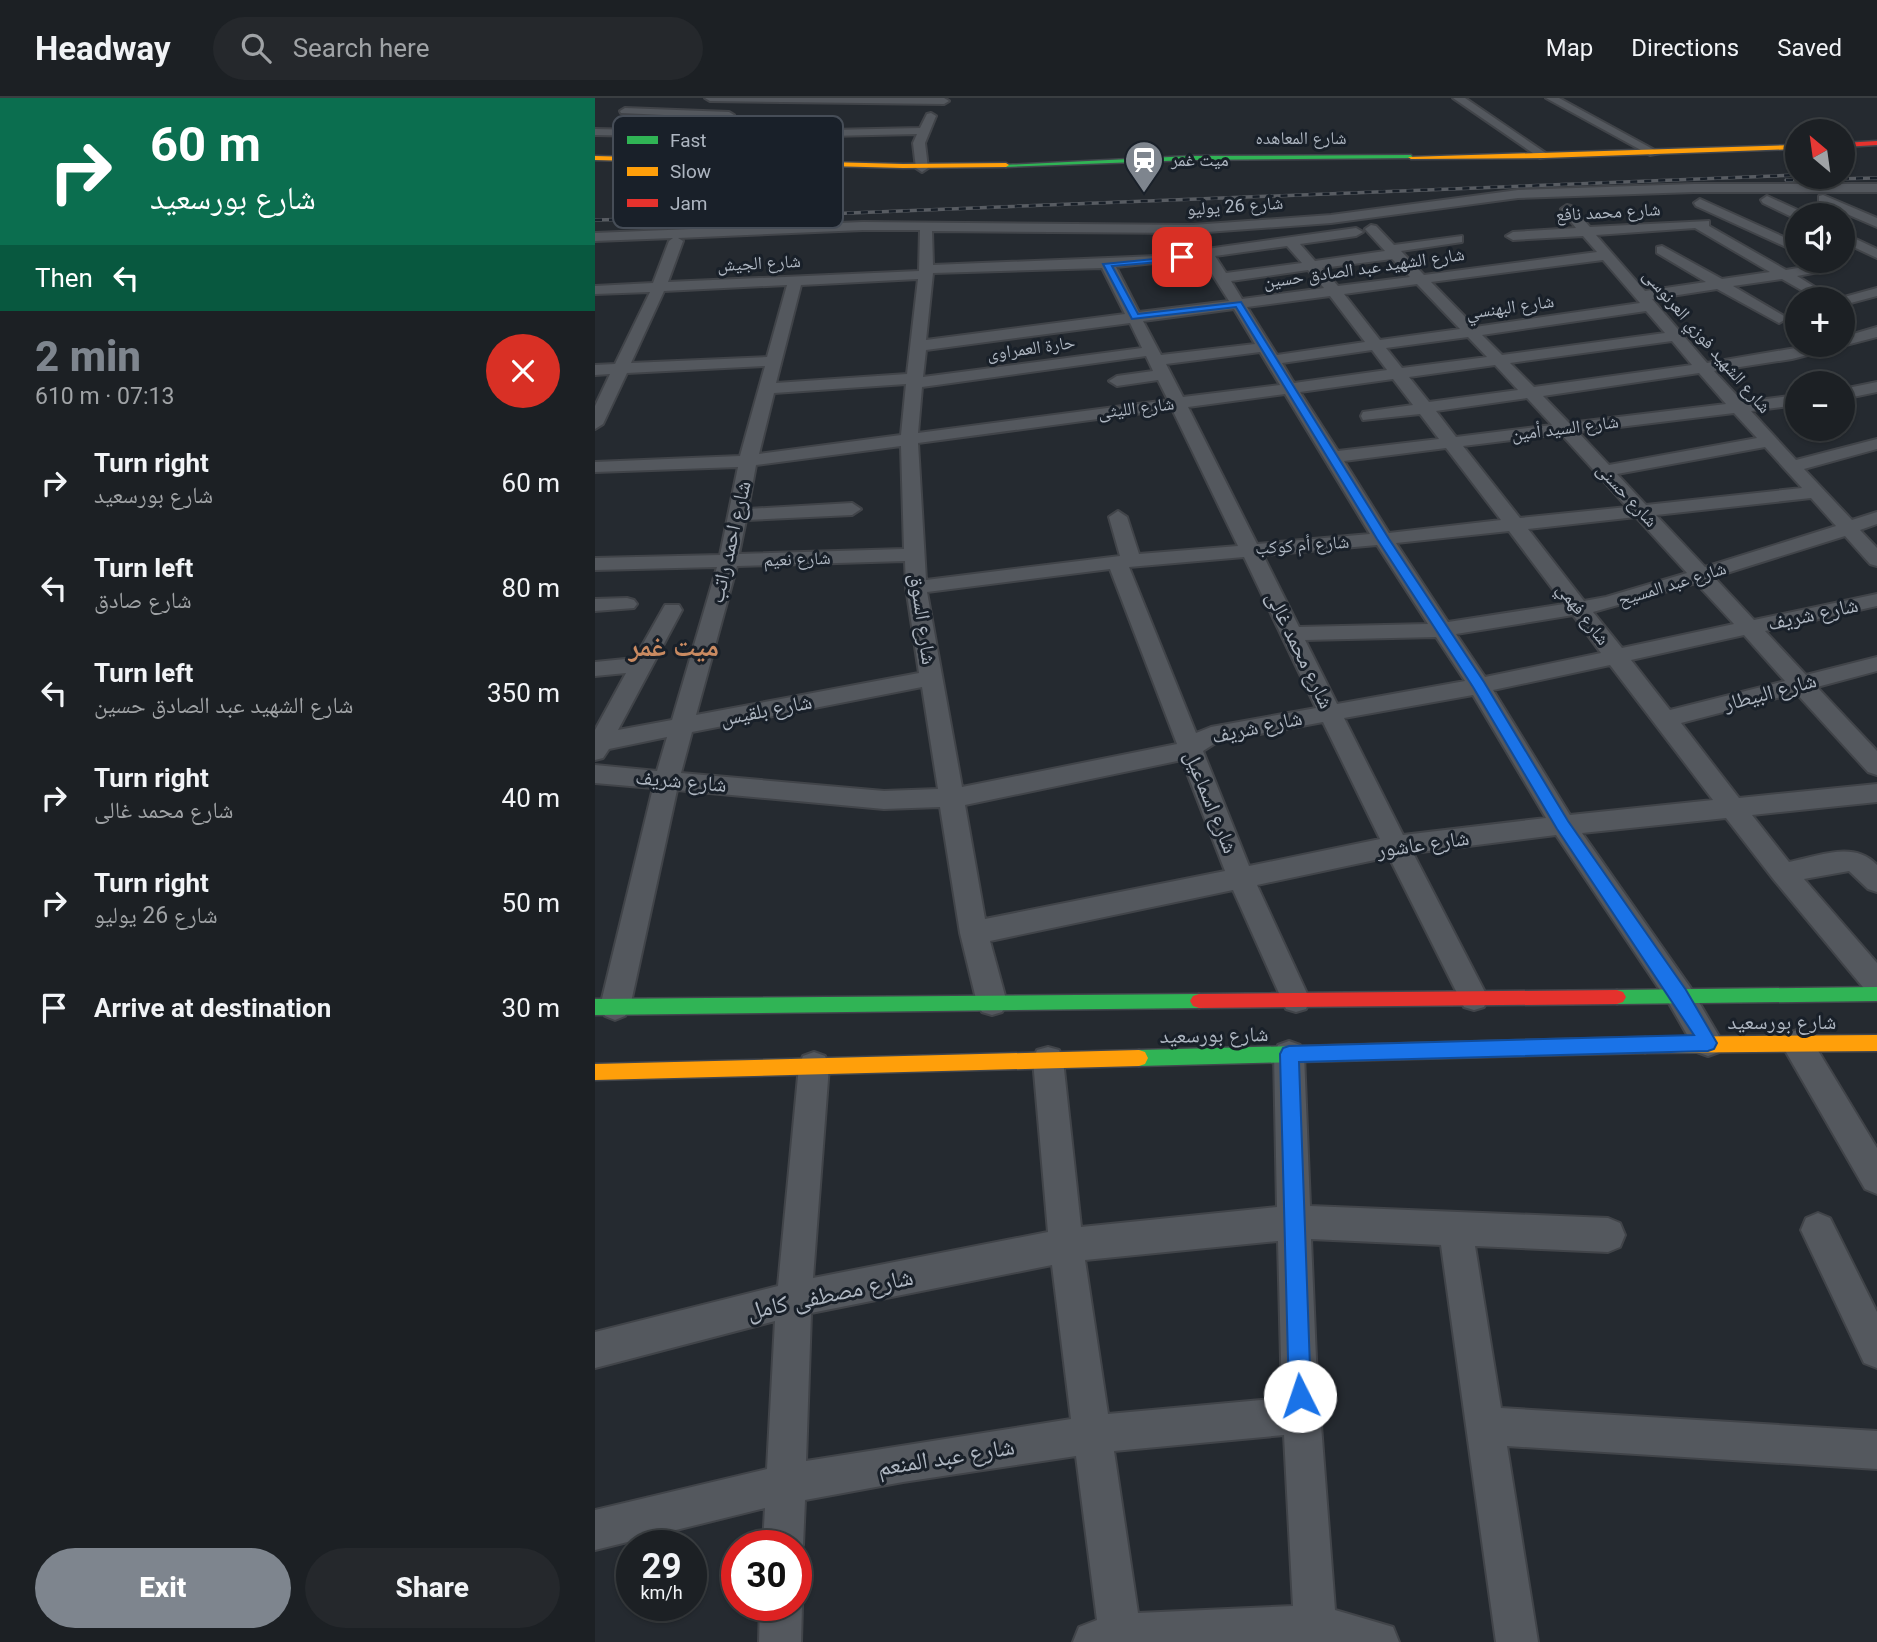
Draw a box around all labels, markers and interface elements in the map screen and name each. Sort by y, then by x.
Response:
search box [213,17,703,80]
text: Headway [35,29,171,68]
icon: search [237,29,275,67]
text: Search here [293,33,429,63]
text: Map [1546,34,1593,62]
text: Directions [1631,34,1739,62]
text: Saved [1777,34,1842,62]
text: 60 m [150,116,261,173]
legend [613,116,843,228]
north arrow [1785,119,1855,189]
map controls [1785,119,1855,441]
icon: right [35,126,126,217]
street label: شارع المعاهده [1255,127,1347,149]
text: Fast [670,129,707,152]
station icon: ميت غمر [1123,139,1165,194]
place label: ميت غمر [1170,149,1229,170]
text: Slow [670,160,711,183]
text: شارع بورسعيد [150,179,316,217]
text: Jam [670,192,707,215]
street label: شارع 26 يوليو [1186,192,1284,220]
street label: شارع محمد نافع [1555,198,1661,227]
button: sound [1785,203,1855,273]
pin [1152,227,1212,287]
icon: arrive [1163,238,1201,276]
street label: شارع الشهيد عبد الصادق حسين [1262,243,1466,293]
street label: شارع الجيش [717,250,801,276]
icon: left [107,259,145,297]
text: Then [35,263,93,293]
street label: شارع الشهيد فوزي العرنوسى [1636,264,1776,420]
button: + [1785,287,1855,357]
street label: شارع البهنسي [1465,290,1556,328]
street label: حارة العمراوى [985,331,1077,365]
text: 2 min [35,332,141,381]
button: close [486,334,560,408]
button: − [1785,371,1855,441]
text: 610 m · 07:13 [35,383,174,410]
street label: شارع الليثى [1097,392,1175,424]
street label: شارع السيد أمين [1510,411,1620,445]
text: Turn right [94,448,209,478]
street label: شارع حسنى [1592,458,1662,532]
icon: right [35,464,73,502]
text: 60 m [502,468,560,498]
street label: شارع احمد راتب [704,479,757,606]
text: شارع بورسعيد [94,482,213,509]
street label: شارع أم كوكب [1254,531,1350,560]
street label: شارع نعيم [763,547,831,572]
text: Turn left [94,553,193,583]
street label: شارع عبد المسيح [1615,557,1729,612]
icon: left [35,569,73,607]
street label: شارع السوق [904,572,941,666]
text: 80 m [502,573,560,603]
street label: شارع فهمي [1549,579,1614,652]
text: شارع صادق [94,587,192,614]
street label: شارع محمد غالى [1260,588,1339,713]
street label: شارع شريف [1766,593,1861,636]
district label: ميت غمر [628,630,719,663]
text: Turn left [94,658,193,688]
street label: شارع البيطار [1720,668,1819,717]
icon: left [35,674,73,712]
text: 350 m [487,678,560,708]
street label: شارع بلقيس [718,689,814,732]
text: شارع الشهيد عبد الصادق حسين [94,692,353,719]
street label: شارع شريف [1210,706,1305,749]
street label: شارع اسماعيل [1179,747,1242,857]
text: Turn right [94,763,209,793]
street label: شارع شريف [634,765,728,798]
icon: right [35,779,73,817]
text: 40 m [502,783,560,813]
text: شارع محمد غالى [94,797,233,824]
street label: شارع عاشور [1374,826,1471,863]
text: Turn right [94,868,209,898]
icon: right [35,884,73,922]
text: 50 m [502,888,560,918]
text: شارع 26 يوليو [94,902,218,929]
icon: arrive [35,989,73,1027]
text: Arrive at destination [94,993,331,1023]
text: 30 m [502,993,560,1023]
street label: شارع بورسعيد [1728,1010,1836,1035]
street label: شارع بورسعيد [1159,1022,1269,1049]
street label: شارع مصطفى كامل [744,1263,916,1326]
position arrow [1263,1359,1337,1433]
street label: شارع عبد المنعم [875,1432,1017,1484]
speed limit sign: 30 [721,1530,812,1621]
text: 29 [641,1546,682,1587]
button: Exit [35,1548,291,1628]
button: Share [305,1548,560,1628]
text: km/h [640,1582,683,1603]

